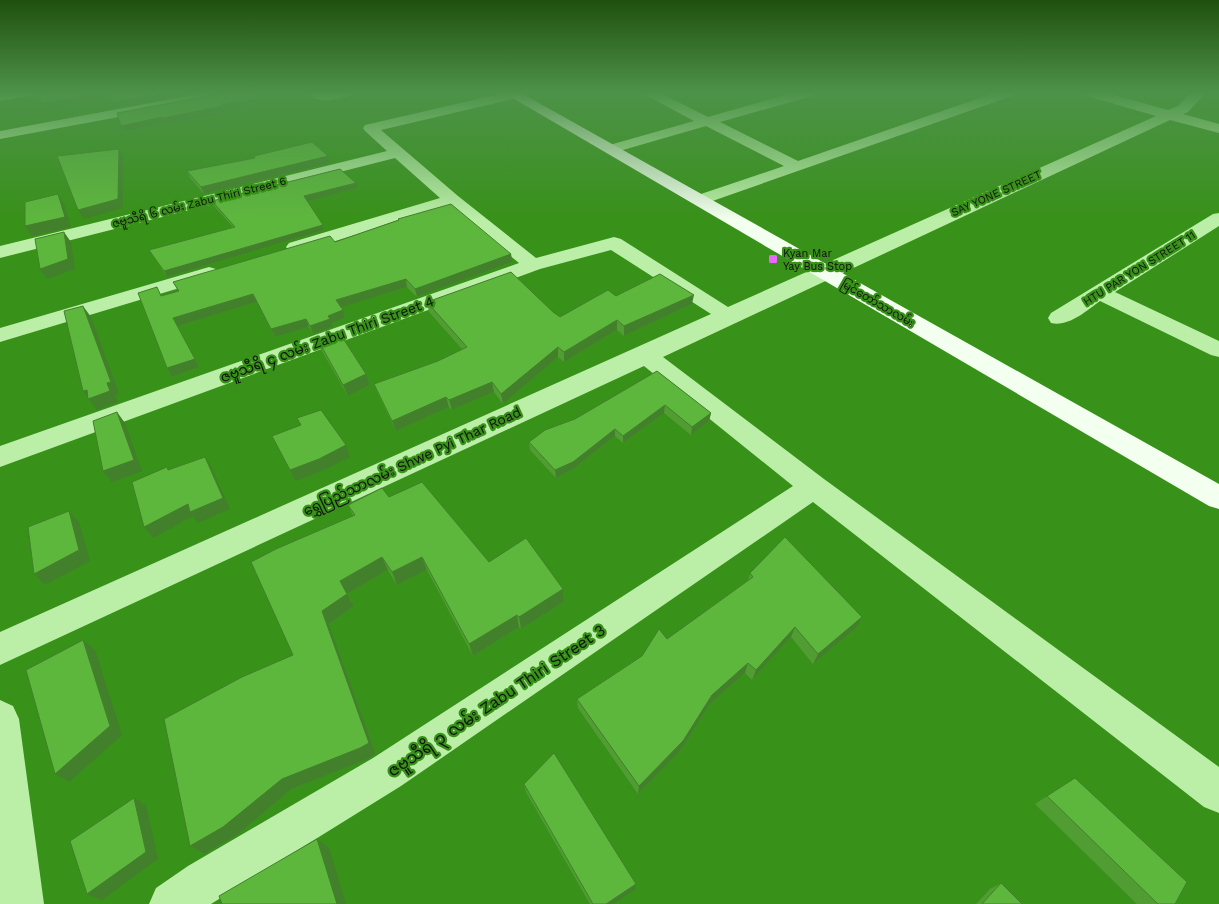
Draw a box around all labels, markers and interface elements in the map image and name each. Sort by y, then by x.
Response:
street label: SAY YONE STREET [949,168,1044,219]
street label: ဇဗူသီရိ ၆ လမ်း Zabu Thiri Street 6 [111,173,288,232]
street label: HTU PAR YON STREET 11 [1081,229,1198,308]
place label: Kyan Mar Yay Bus Stop [783,247,852,273]
marker: Kyan Mar Yay Bus Stop [767,253,779,265]
street label: မြင်တော်သာလမ်း [838,276,917,331]
street label: ဇဗူသီရိ ၄ လမ်း Zabu Thiri Street 4 [217,291,437,389]
street label: ရွှေပြည်သာလမ်း Shwe Pyi Thar Road [300,402,525,522]
street label: ဇဗူသီရိ ၃ လမ်း Zabu Thiri Street 3 [383,619,611,785]

